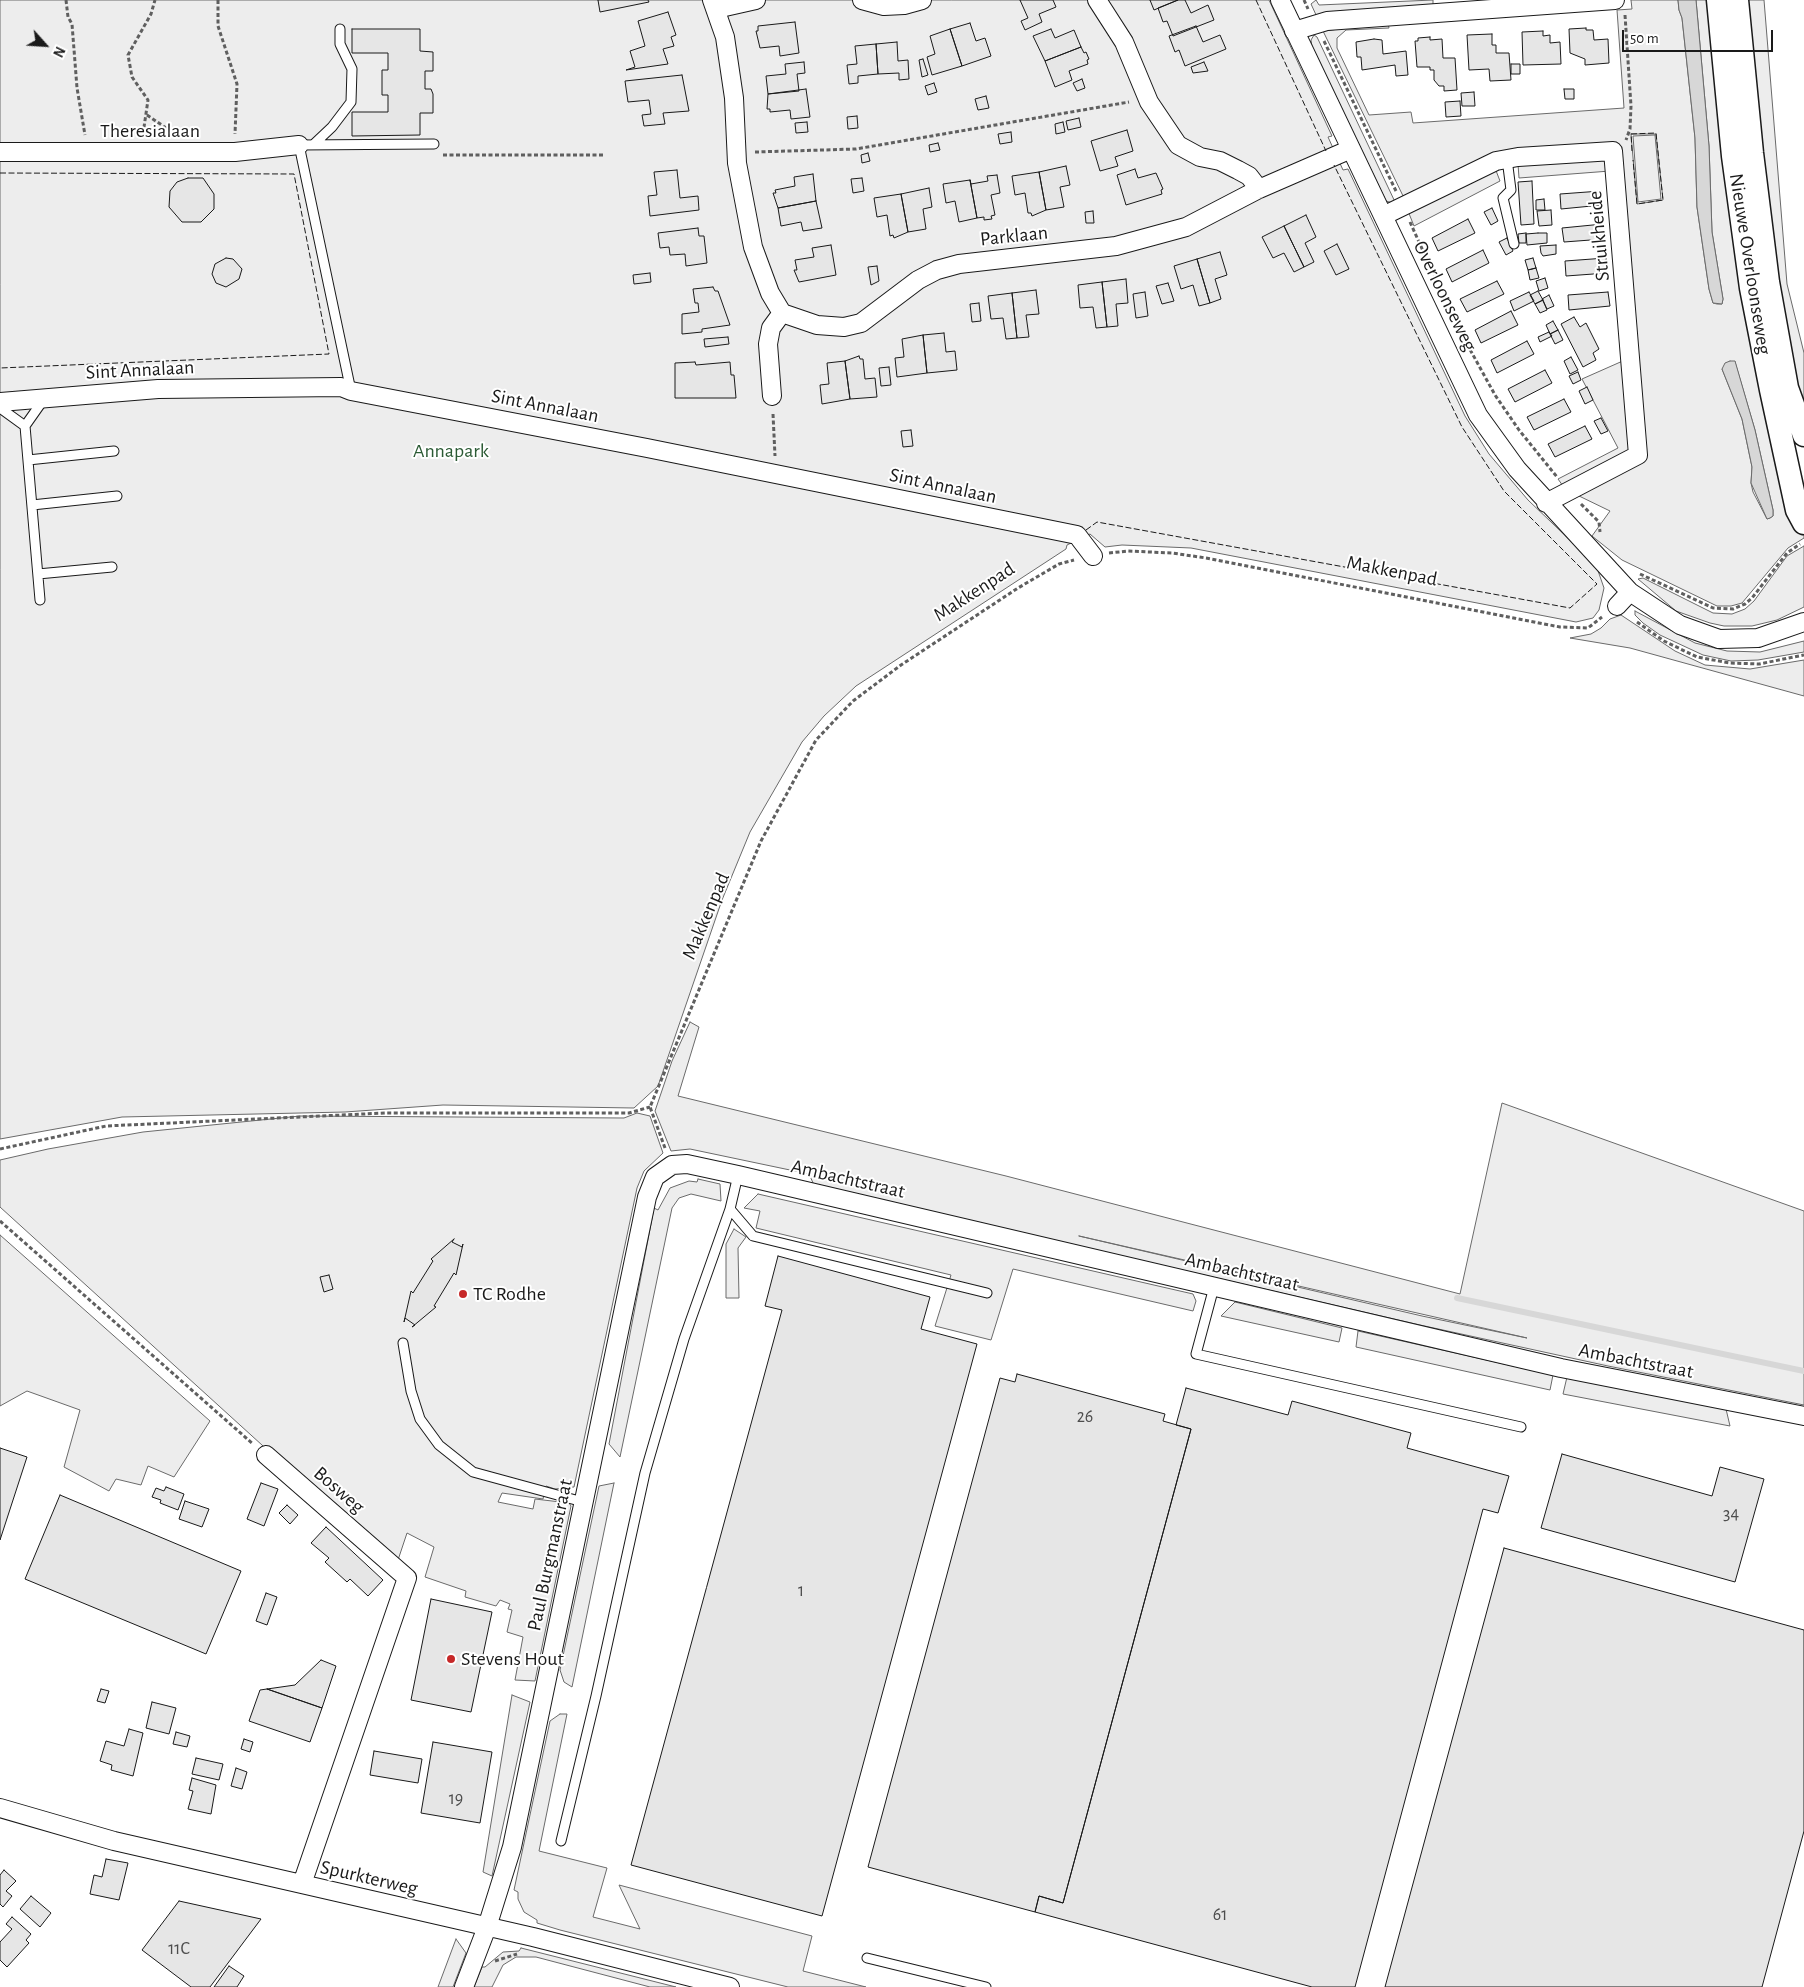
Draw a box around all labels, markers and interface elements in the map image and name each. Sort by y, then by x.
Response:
north arrow [20,20,70,70]
scale bar [1624,20,1775,52]
text: 50 m [1630,31,1659,46]
text: N [50,44,67,59]
street label: Theresialaan [100,119,200,143]
street label: Nieuwe Overloonseweg [1724,172,1776,356]
street label: Struikheide [1583,190,1615,282]
street label: Parklaan [979,221,1049,251]
street label: Overloonseweg [1408,237,1482,355]
street label: Sint Annalaan [85,355,195,385]
street label: Sint Annalaan [489,384,601,428]
park label: Annapark [413,439,489,463]
street label: Sint Annalaan [887,463,999,509]
street label: Makkenpad [1345,550,1439,592]
street label: Makkenpad [929,557,1019,627]
street label: Makkenpad [677,869,735,963]
street label: Ambachtstraat [789,1154,907,1204]
street label: Ambachtstraat [1183,1247,1301,1297]
place label: TC Rodhe [473,1282,546,1306]
marker: TC Rodhe [457,1288,469,1300]
street label: Ambachtstraat [1577,1338,1695,1384]
house number: 26 [1077,1406,1093,1428]
street label: Bosweg [309,1461,369,1519]
street label: Paul Burgmanstraat [522,1477,578,1633]
house number: 34 [1723,1503,1739,1525]
house number: 1 [798,1580,804,1602]
place label: Stevens Hout [461,1647,564,1671]
marker: Stevens Hout [445,1653,457,1665]
house number: 19 [449,1788,463,1810]
street label: Spurkterweg [318,1855,420,1901]
house number: 61 [1213,1904,1227,1926]
house number: 11C [168,1938,190,1960]

